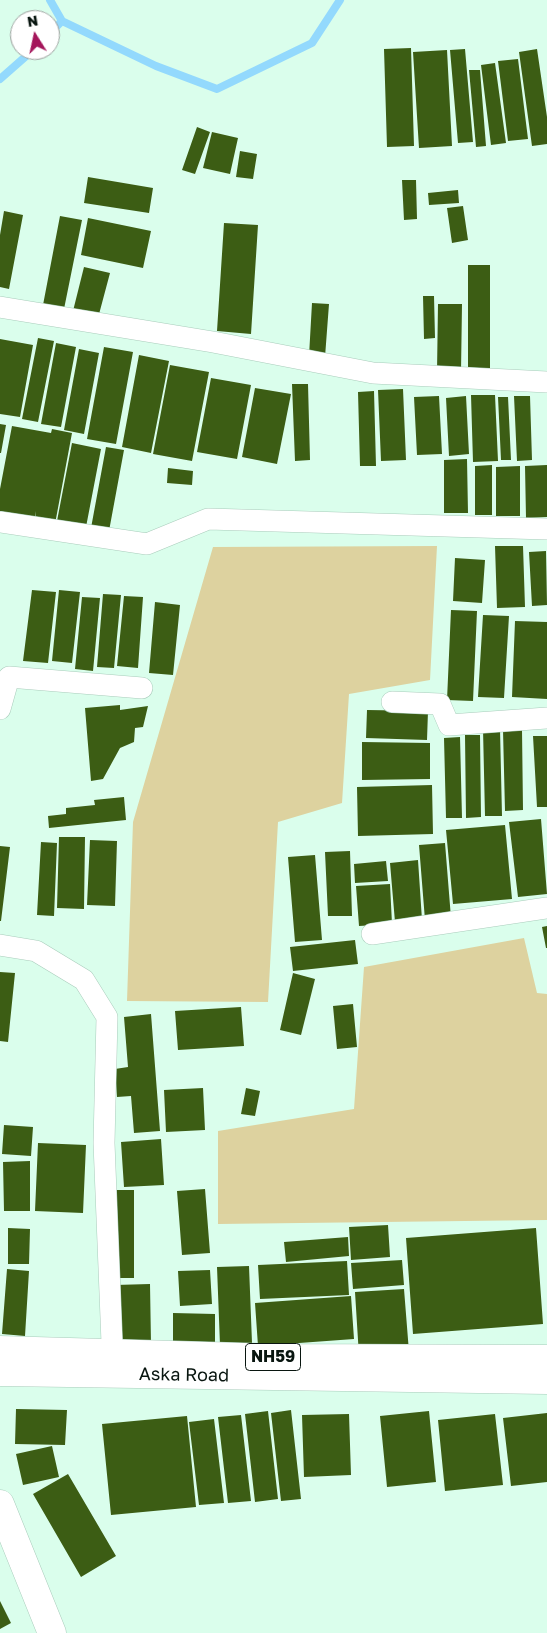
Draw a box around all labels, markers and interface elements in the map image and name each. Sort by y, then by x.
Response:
north arrow [10,10,60,60]
text: N [26,11,39,30]
road number: NH59 [246,1344,300,1370]
street label: Aska Road [139,1363,229,1387]

